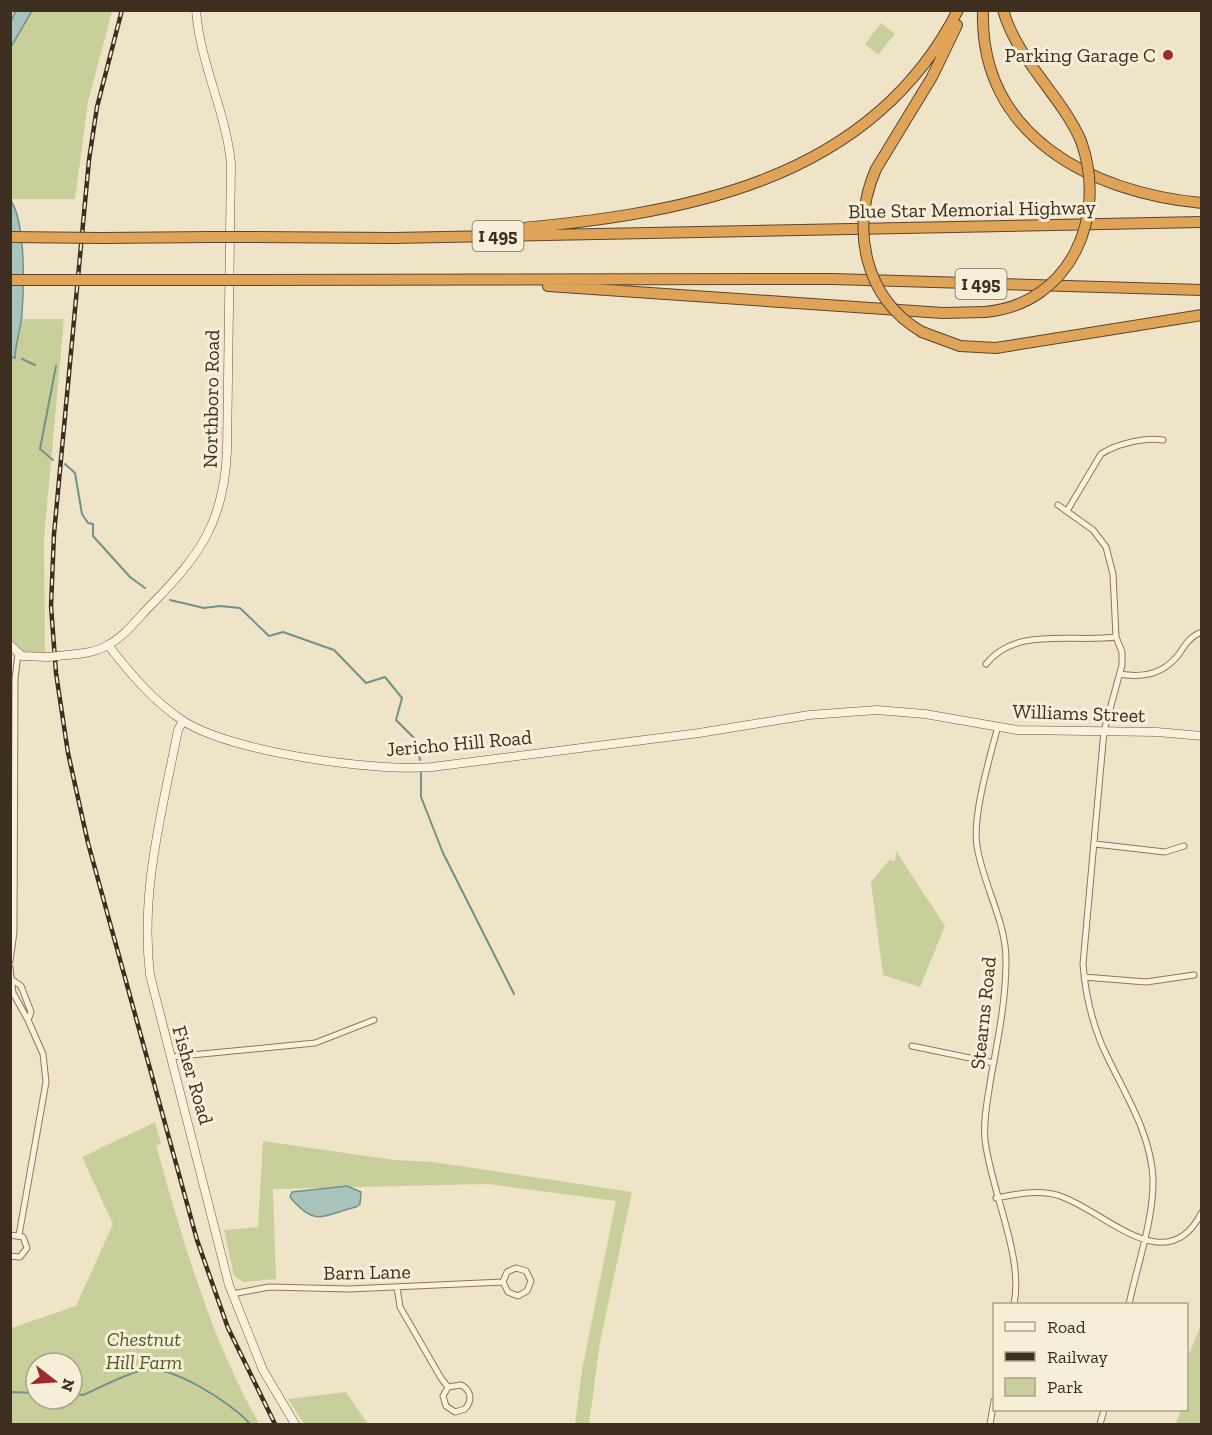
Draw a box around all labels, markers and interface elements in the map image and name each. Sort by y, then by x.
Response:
place label: Parking Garage C [1004,43,1156,67]
marker: Parking Garage C [1161,48,1175,62]
street label: Blue Star Memorial Highway [848,195,1097,223]
road number: I 495 [472,221,524,251]
road number: I 495 [956,269,1006,299]
street label: Northboro Road [198,329,224,469]
street label: Williams Street [1012,699,1147,727]
street label: Jericho Hill Road [385,725,533,761]
street label: Stearns Road [965,955,1001,1071]
street label: Fisher Road [167,1023,219,1127]
street label: Barn Lane [323,1259,411,1285]
legend [993,1303,1188,1411]
text: Road [1047,1316,1086,1338]
park label: Chestnut Hill Farm [106,1327,183,1374]
text: Railway [1047,1346,1109,1368]
north arrow [24,1351,84,1411]
text: Park [1047,1376,1083,1398]
text: N [57,1377,79,1394]

